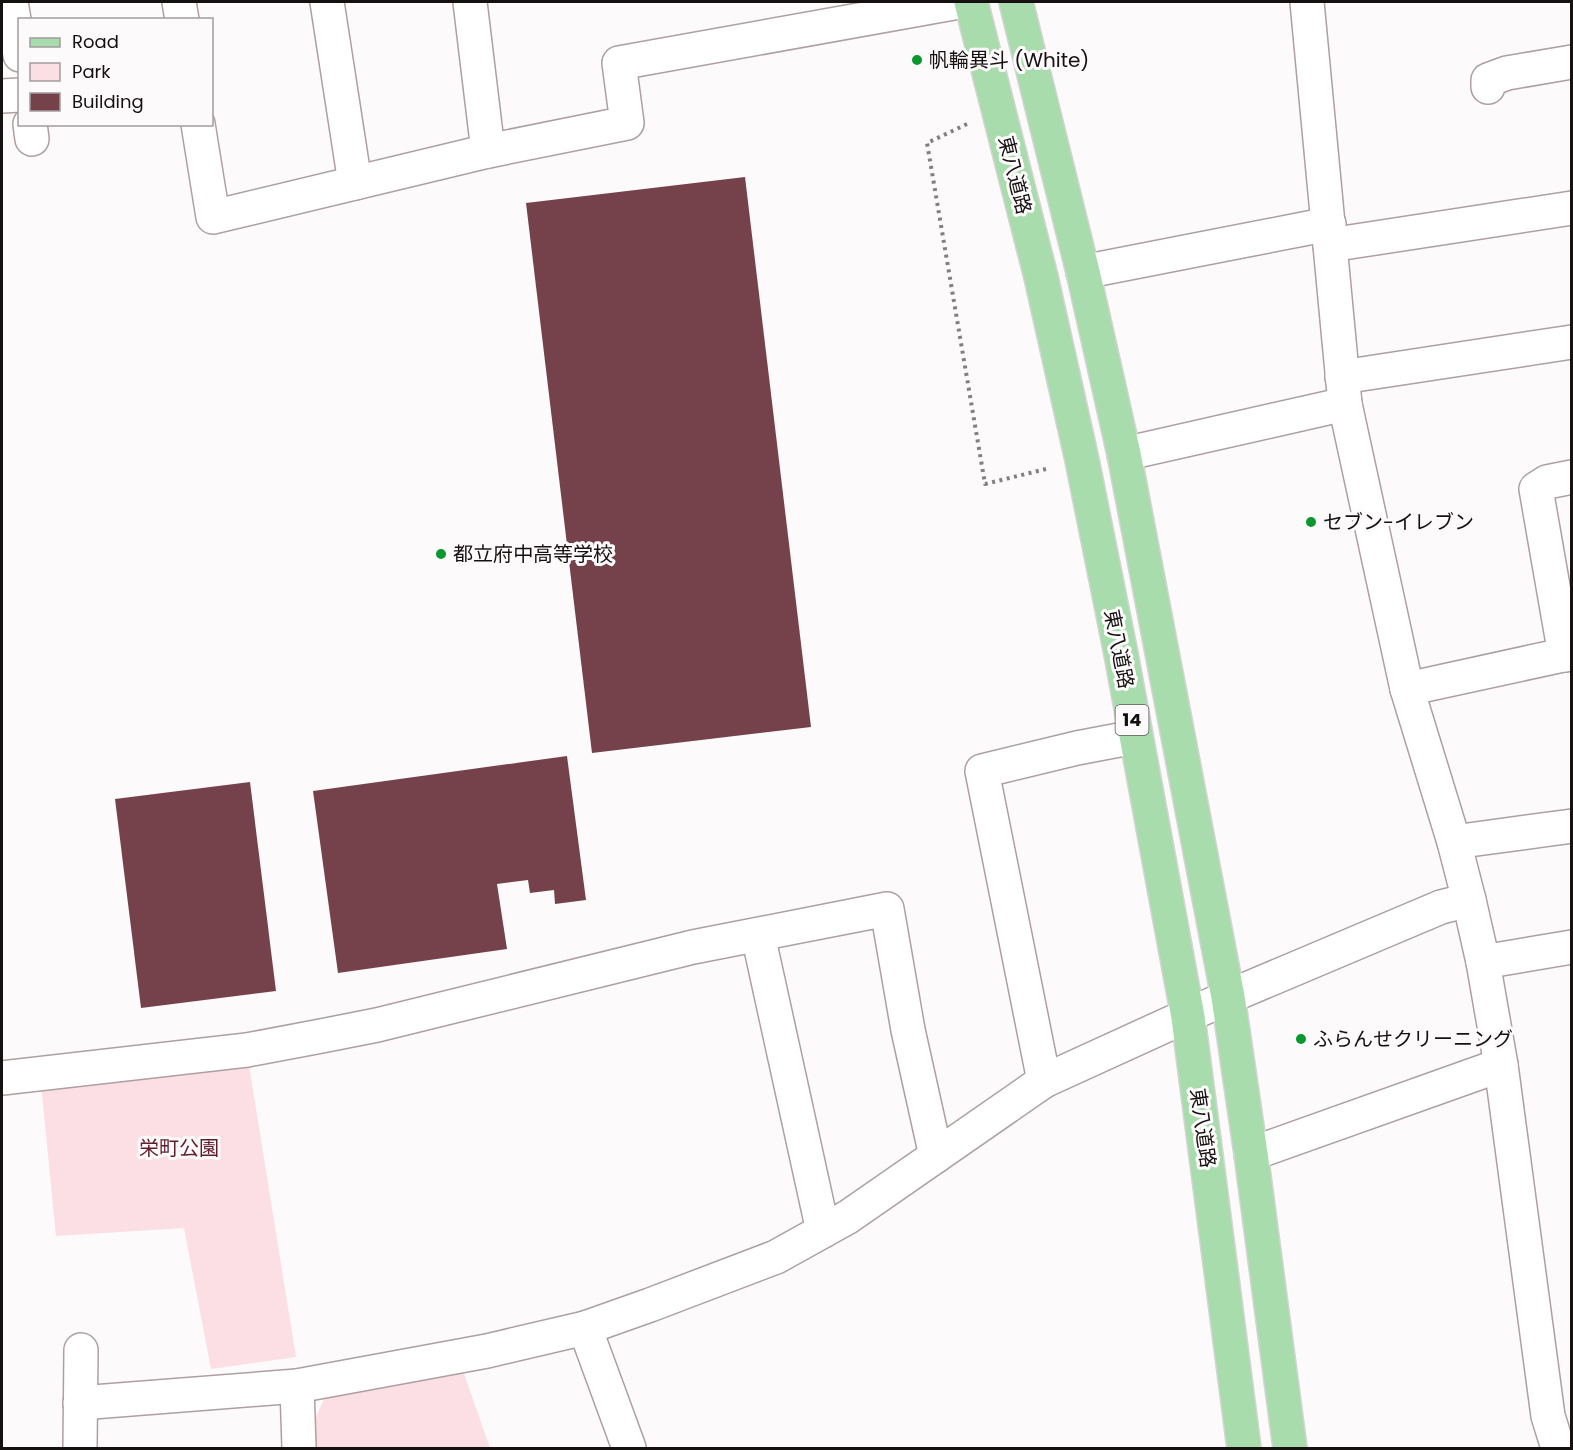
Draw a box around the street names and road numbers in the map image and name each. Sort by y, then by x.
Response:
street label: 東八道路 [992,133,1038,217]
street label: 東八道路 [1098,607,1140,691]
road number: 14 [1116,705,1148,735]
street label: 東八道路 [1184,1086,1222,1170]

